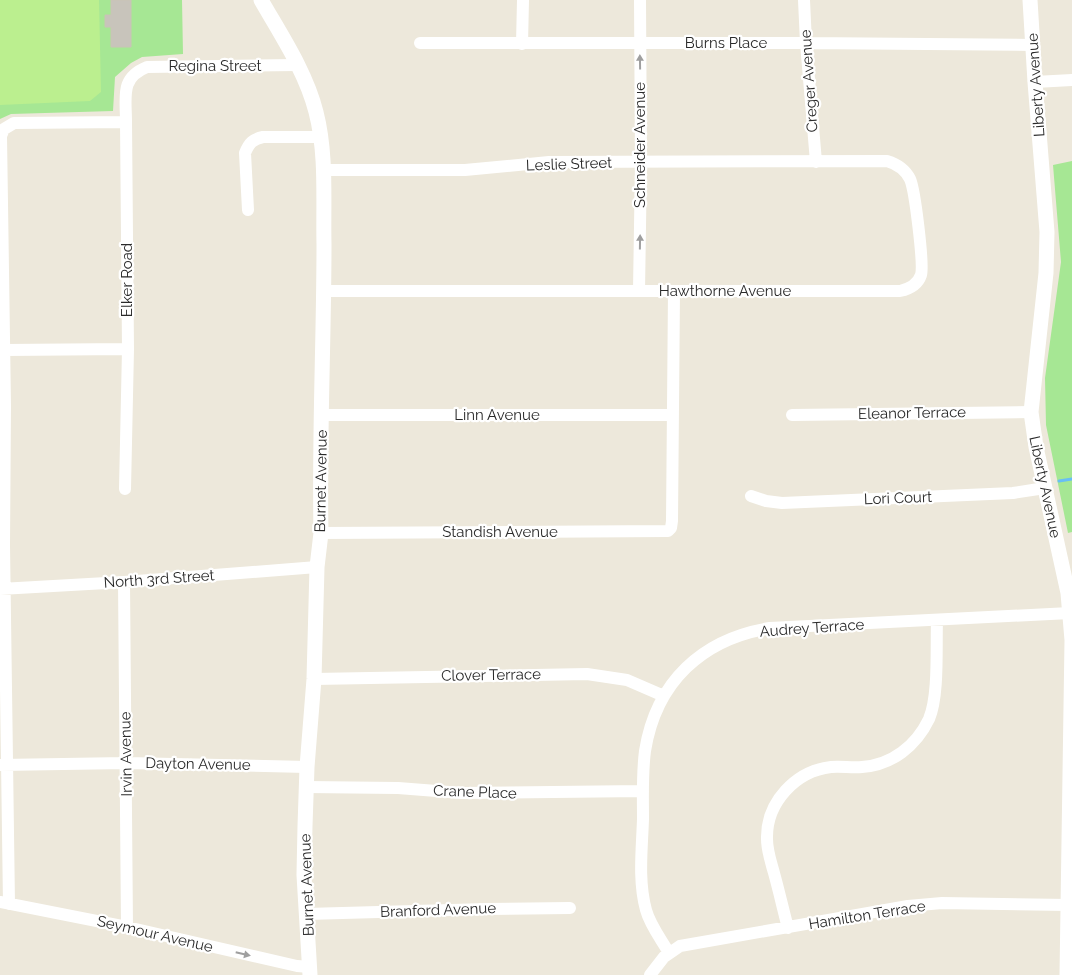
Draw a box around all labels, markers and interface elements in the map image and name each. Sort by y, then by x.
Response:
street label: Creger Avenue [796,29,822,133]
street label: Liberty Avenue [1023,32,1049,138]
street label: Burns Place [685,34,767,52]
one-way arrow [636,54,644,70]
street label: Regina Street [168,57,262,75]
street label: Schneider Avenue [631,82,649,208]
street label: Leslie Street [526,154,612,174]
one-way arrow [636,234,644,250]
street label: Elker Road [118,243,136,317]
street label: Hawthorne Avenue [659,282,792,300]
street label: Eleanor Terrace [858,403,966,423]
street label: Linn Avenue [454,406,540,424]
street label: Burnet Avenue [311,429,331,532]
street label: Liberty Avenue [1025,434,1065,540]
street label: Lori Court [864,488,932,508]
street label: Standish Avenue [442,523,558,541]
street label: North 3rd Street [103,566,215,592]
street label: Audrey Terrace [759,615,865,641]
street label: Clover Terrace [441,665,541,685]
street label: Irvin Avenue [116,711,136,797]
street label: Dayton Avenue [145,754,251,774]
street label: Crane Place [433,782,517,802]
street label: Burnet Avenue [296,833,318,937]
street label: Hamilton Terrace [807,897,927,933]
street label: Branford Avenue [380,899,497,921]
street label: Seymour Avenue [95,912,215,956]
one-way arrow [236,950,251,958]

